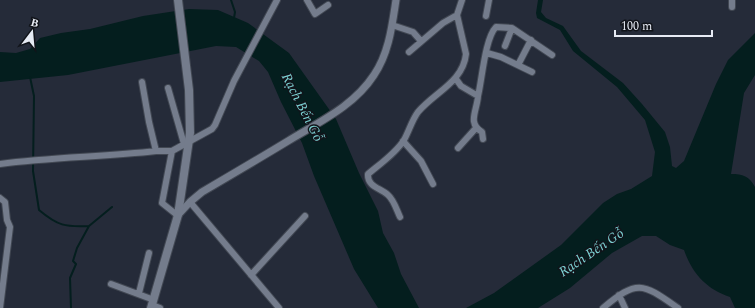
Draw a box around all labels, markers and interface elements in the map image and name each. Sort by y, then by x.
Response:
north arrow [12,12,52,52]
scale bar [615,12,712,38]
text: B [29,14,41,32]
text: 100 m [621,17,652,36]
water label: Rạch Bến Gỗ [276,69,329,146]
water label: Rạch Bến Gỗ [554,222,629,282]

